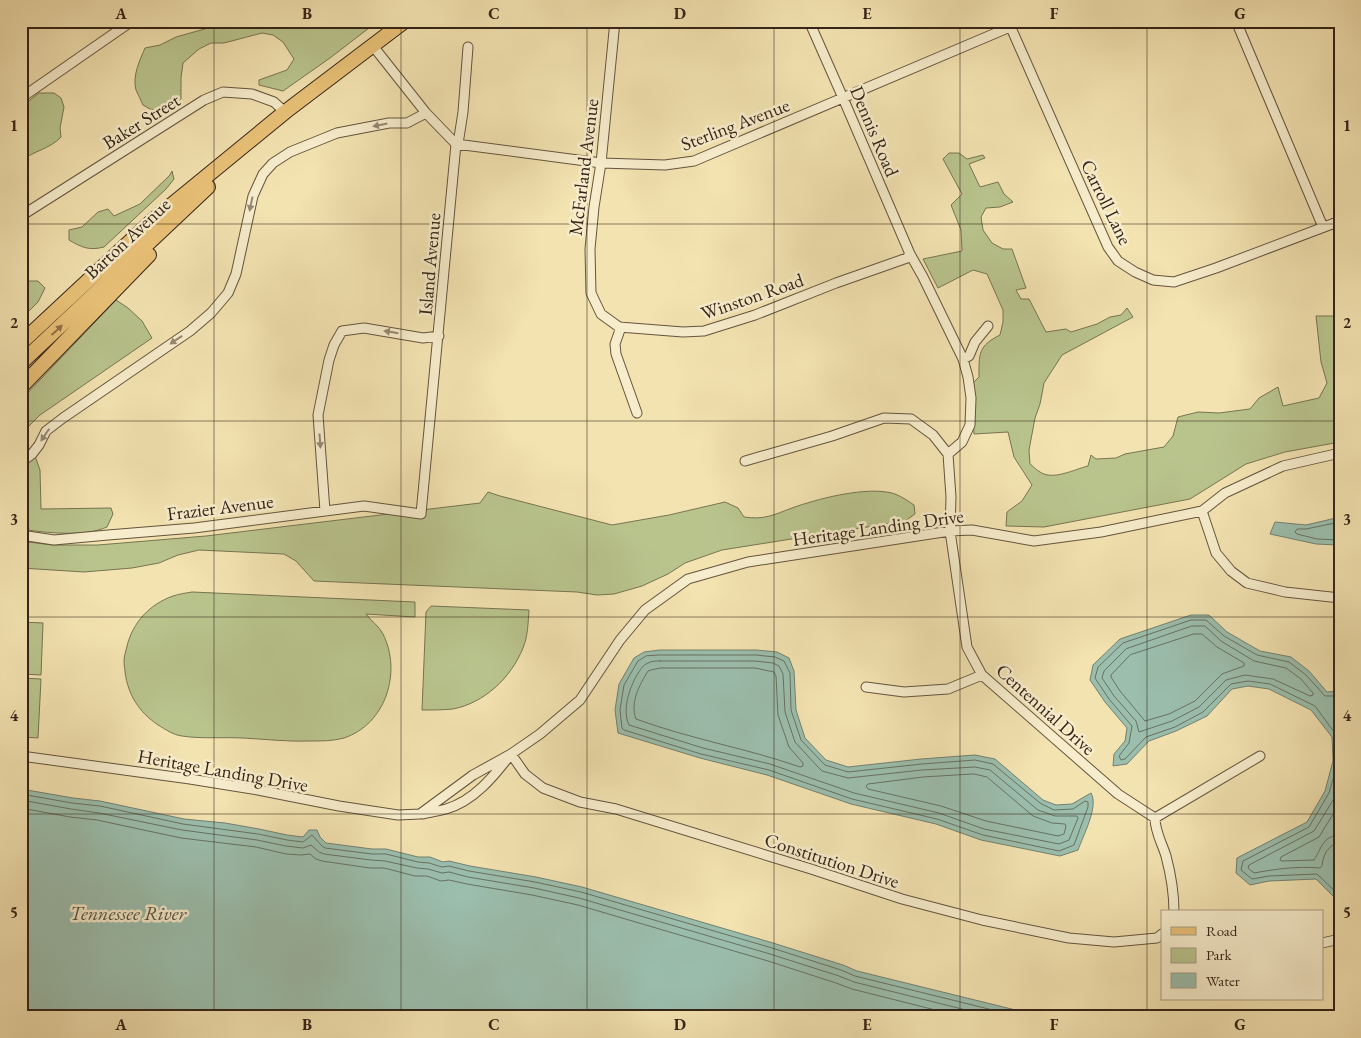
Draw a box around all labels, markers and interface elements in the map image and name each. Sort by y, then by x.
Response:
text: A [114,3,127,24]
text: B [302,3,312,24]
text: C [488,3,500,24]
text: D [674,3,686,24]
text: E [862,3,872,24]
text: F [1050,3,1059,24]
text: G [1234,3,1246,24]
street label: Dennis Road [844,82,905,181]
street label: Baker Street [98,88,185,155]
street label: Sterling Avenue [677,92,793,157]
street label: McFarland Avenue [563,97,604,237]
text: 1 [10,115,18,136]
text: 1 [1343,115,1351,136]
one-way arrow [373,121,388,129]
street label: Carroll Lane [1075,155,1138,249]
street label: Barton Avenue [79,192,176,285]
one-way arrow [247,196,255,211]
street label: Island Avenue [413,212,446,316]
street label: Winston Road [698,267,807,326]
text: 2 [10,312,19,333]
text: 2 [1343,312,1352,333]
one-way arrow [51,324,63,335]
one-way arrow [383,328,399,336]
one-way arrow [169,335,183,345]
one-way arrow [41,428,50,442]
one-way arrow [317,433,325,449]
street label: Frazier Avenue [165,489,275,526]
street label: Heritage Landing Drive [791,503,965,552]
text: 3 [10,509,18,530]
text: 3 [1343,509,1351,530]
street label: Centennial Drive [991,658,1101,761]
text: 4 [10,705,19,726]
text: 4 [1343,705,1352,726]
street label: Heritage Landing Drive [136,743,310,798]
street label: Constitution Drive [761,827,902,894]
water label: Tennessee River [70,900,188,926]
text: 5 [10,902,18,923]
text: 5 [1343,902,1351,923]
legend [1161,910,1324,1000]
text: Road [1206,921,1238,940]
text: Park [1206,945,1233,964]
text: Water [1206,971,1240,990]
text: A [114,1014,127,1035]
text: B [302,1014,312,1035]
text: C [488,1014,500,1035]
text: D [674,1014,686,1035]
text: E [862,1014,872,1035]
text: F [1050,1014,1059,1035]
text: G [1234,1014,1246,1035]

